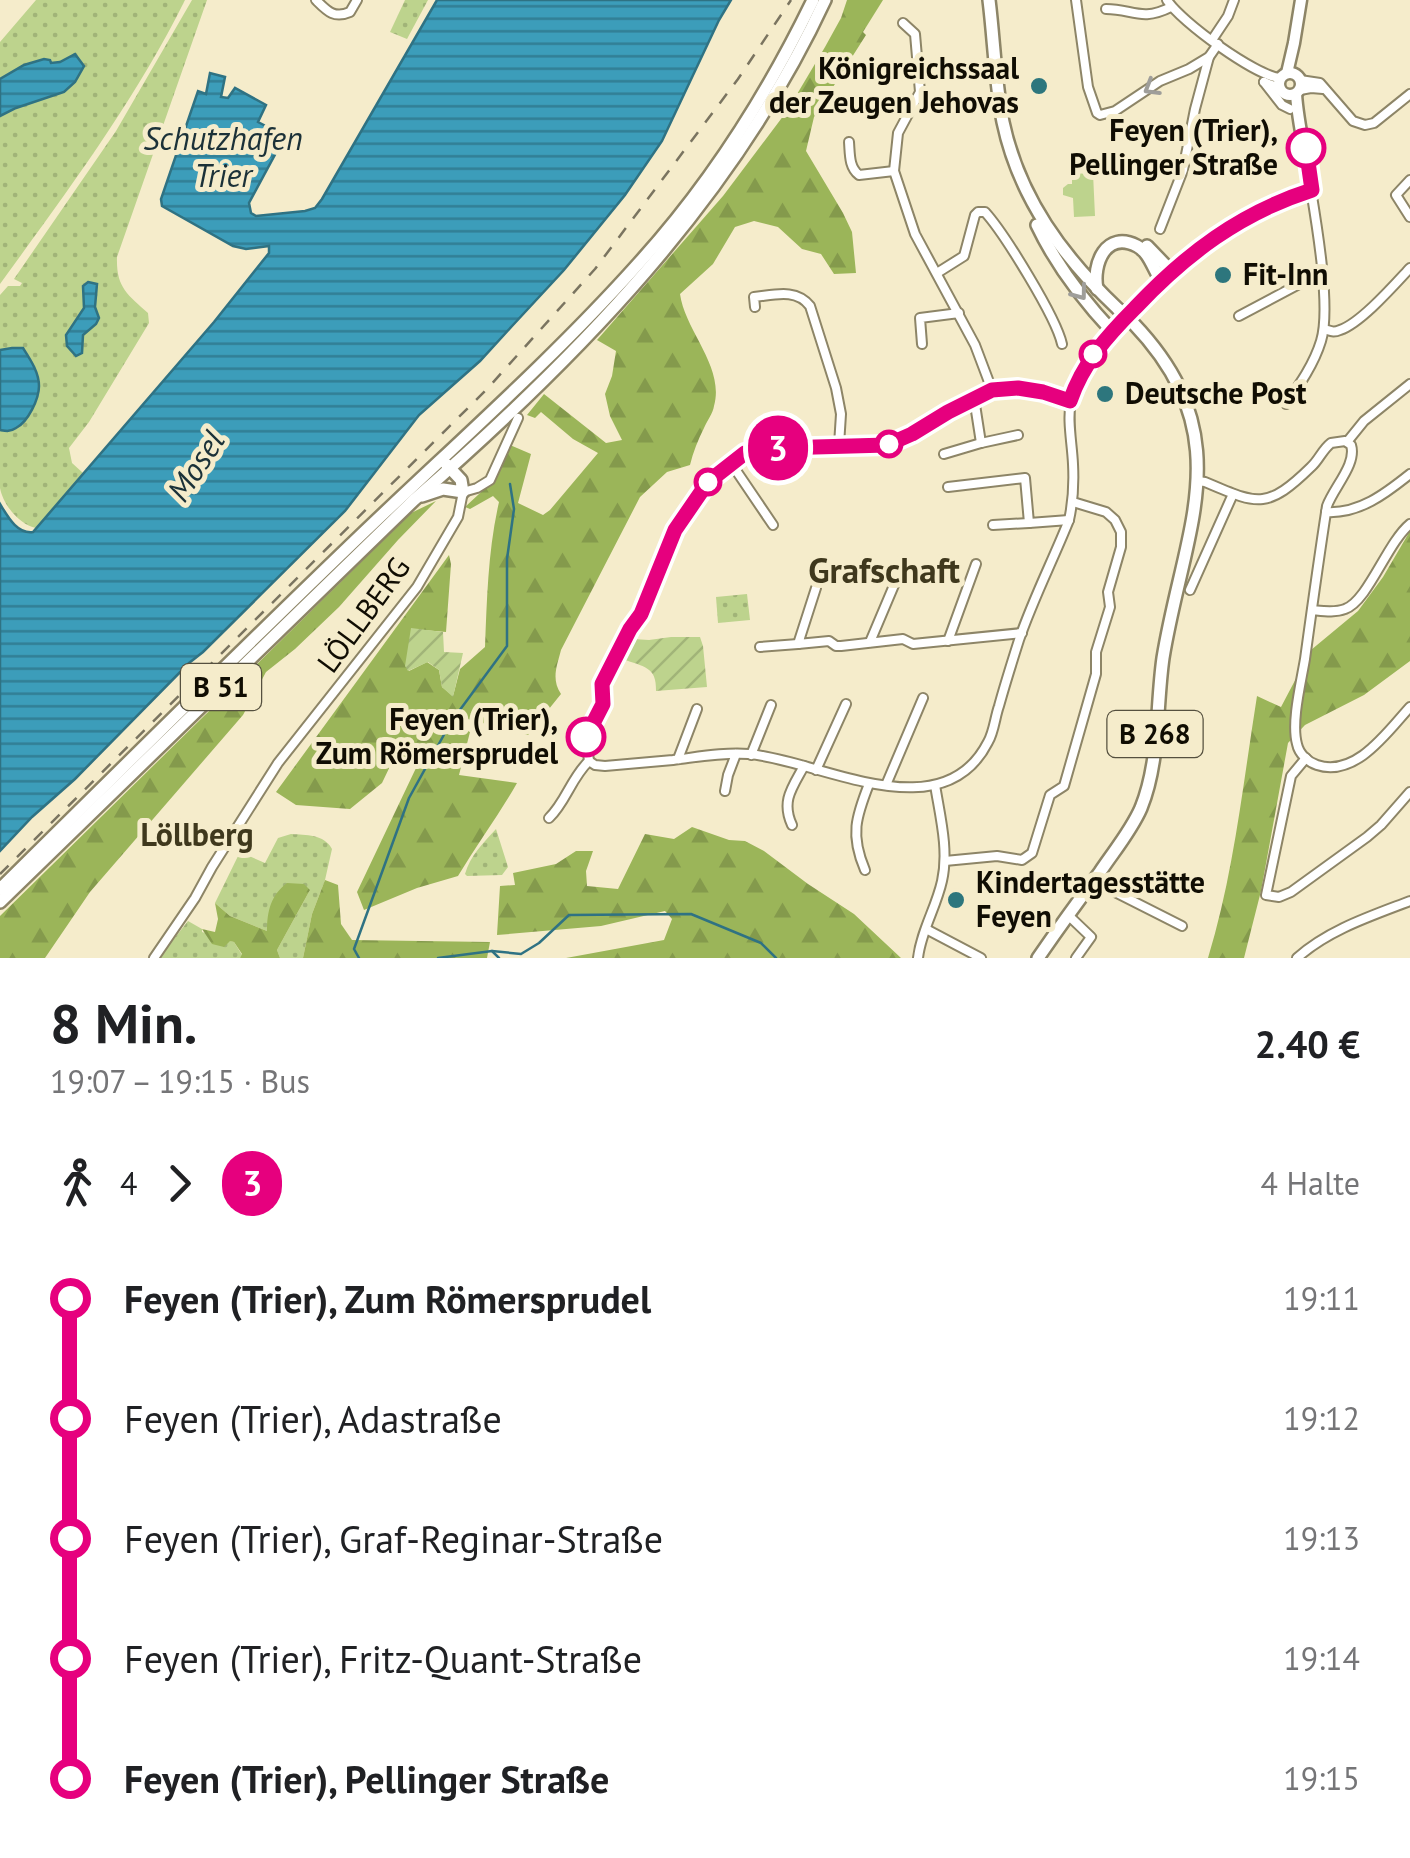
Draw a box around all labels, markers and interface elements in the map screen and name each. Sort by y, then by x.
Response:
place label: Königreichssaal der Zeugen Jehovas [769,48,1019,121]
marker: Königreichssaal der Zeugen Jehovas [1028,75,1050,97]
one-way arrow [1144,76,1162,95]
place label: Feyen (Trier), Pellinger Straße [1069,110,1278,183]
water label: Schutzhafen Trier [143,117,303,196]
marker: Feyen (Trier), Pellinger Straße [1287,129,1325,167]
place label: Fit-Inn [1243,254,1328,293]
marker: Fit-Inn [1212,264,1234,286]
one-way arrow [1068,282,1085,300]
unlabelled marker [1080,341,1106,367]
place label: Deutsche Post [1125,373,1307,412]
marker: Deutsche Post [1094,383,1116,405]
line badge: 3 [746,416,810,480]
water label: Mosel [157,422,234,509]
text: 3 [768,425,788,471]
unlabelled marker [876,431,902,457]
unlabelled marker [695,469,721,495]
district label: Grafschaft [808,547,961,593]
street label: LÖLLBERG [308,549,418,680]
road number: B 51 [181,664,261,710]
place label: Feyen (Trier), Zum Römersprudel [316,699,558,772]
road number: B 268 [1108,711,1202,757]
marker: Feyen (Trier), Zum Römersprudel [567,718,605,756]
district label: Löllberg [140,813,254,855]
place label: Kindertagesstätte Feyen [976,862,1205,935]
marker: Kindertagesstätte Feyen [945,889,967,911]
text: 8 Min. [50,987,197,1058]
text: 2.40 € [1255,1019,1360,1068]
text: 19:07 – 19:15 · Bus [50,1060,310,1102]
icon: walk [50,1156,105,1211]
icon: forward [152,1156,207,1211]
text: 3 [242,1160,262,1206]
text: 4 [120,1162,137,1204]
text: 4 Halte [1261,1162,1360,1204]
text: Feyen (Trier), Zum Römersprudel [124,1274,651,1323]
text: 19:11 [1283,1277,1360,1319]
text: Feyen (Trier), Adastraße [124,1394,502,1443]
text: 19:12 [1283,1397,1360,1439]
text: Feyen (Trier), Graf-Reginar-Straße [124,1514,663,1563]
text: 19:13 [1283,1517,1360,1559]
text: Feyen (Trier), Fritz-Quant-Straße [124,1634,642,1683]
text: 19:14 [1283,1637,1360,1679]
text: Feyen (Trier), Pellinger Straße [124,1754,609,1803]
text: 19:15 [1283,1757,1360,1799]

